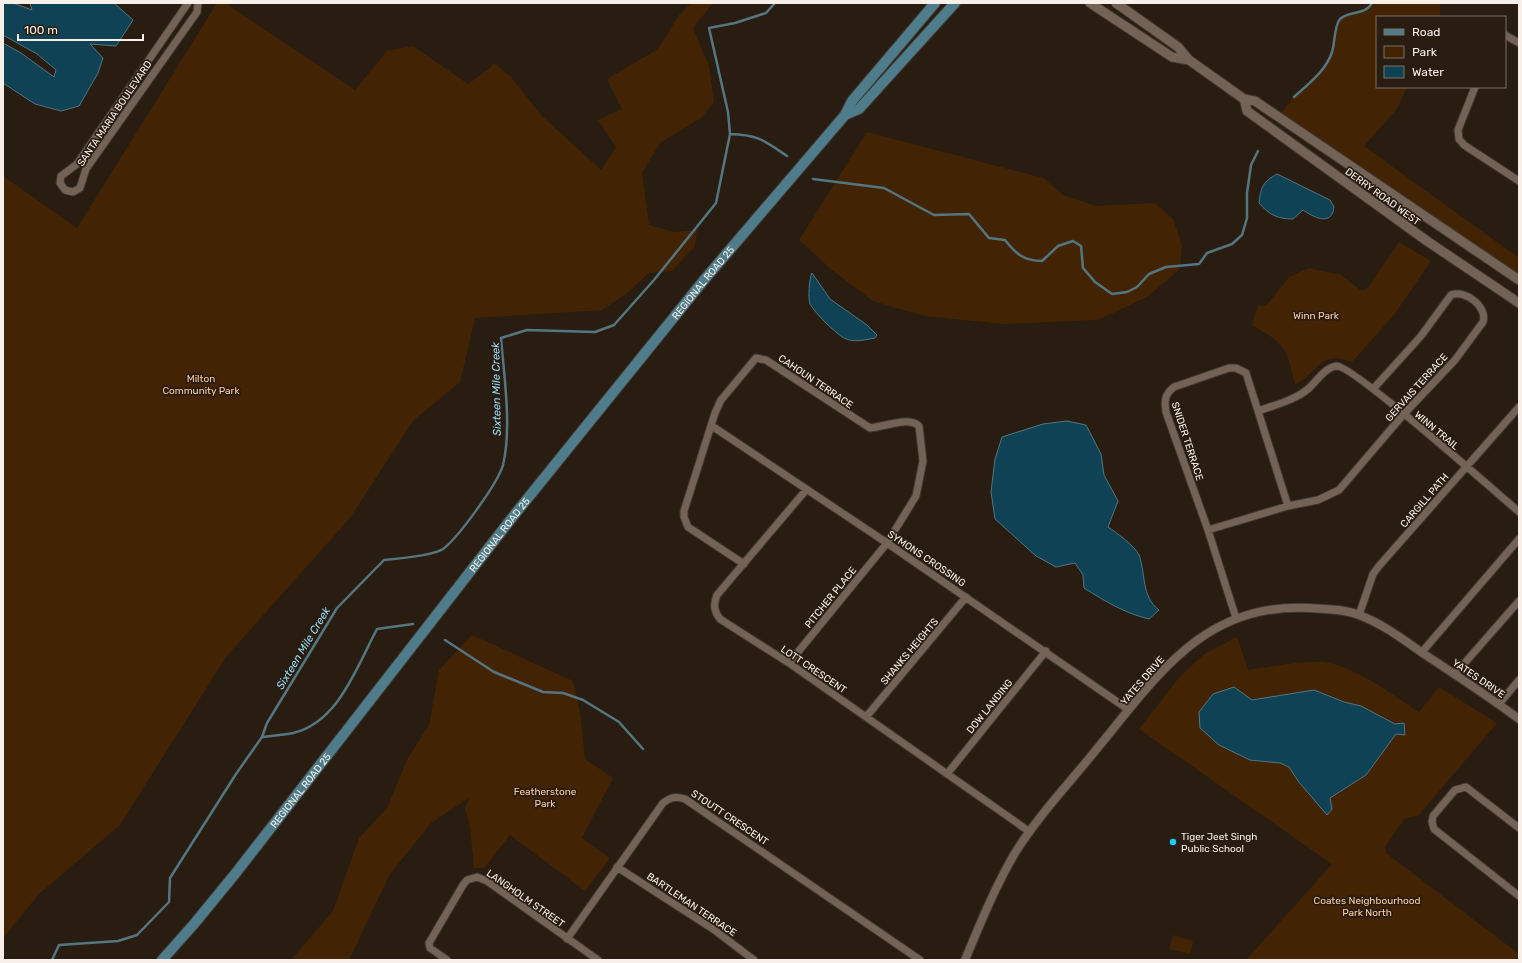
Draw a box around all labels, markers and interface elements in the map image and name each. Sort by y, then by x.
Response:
scale bar [18,16,143,42]
legend [1376,16,1506,88]
text: 100 m [24,23,58,37]
text: Road [1412,25,1440,39]
text: Park [1412,45,1438,59]
street label: SANTA MARIA BOULEVARD [75,58,155,169]
text: Water [1412,65,1444,79]
street label: DERRY ROAD WEST [1343,166,1422,228]
street label: REGIONAL ROAD 25 [670,244,737,322]
park label: Winn Park [1293,310,1340,322]
water label: Sixteen Mile Creek [489,342,504,436]
street label: GERVAIS TERRACE [1383,351,1450,424]
street label: CAHOUN TERRACE [776,352,855,411]
park label: Milton Community Park [162,373,240,397]
street label: SNIDER TERRACE [1169,401,1205,482]
street label: WINN TRAIL [1412,409,1461,453]
street label: CARGILL PATH [1398,471,1452,530]
street label: REGIONAL ROAD 25 [467,495,533,575]
street label: SYMONS CROSSING [885,528,968,590]
street label: PITCHER PLACE [803,565,859,631]
water label: Sixteen Mile Creek [274,604,333,692]
street label: SHANKS HEIGHTS [878,616,941,687]
street label: LOTT CRESCENT [778,643,849,696]
street label: YATES DRIVE [1118,654,1167,708]
street label: YATES DRIVE [1450,657,1507,701]
street label: DOW LANDING [964,677,1015,736]
street label: REGIONAL ROAD 25 [268,751,334,831]
park label: Featherstone Park [514,786,577,810]
street label: STOUTT CRESCENT [689,788,770,848]
place label: Tiger Jeet Singh Public School [1181,831,1257,855]
marker: Tiger Jeet Singh Public School [1168,837,1178,847]
street label: LANGHOLM STREET [484,867,567,930]
street label: BARTLEMAN TERRACE [644,870,738,939]
park label: Coates Neighbourhood Park North [1314,895,1421,919]

